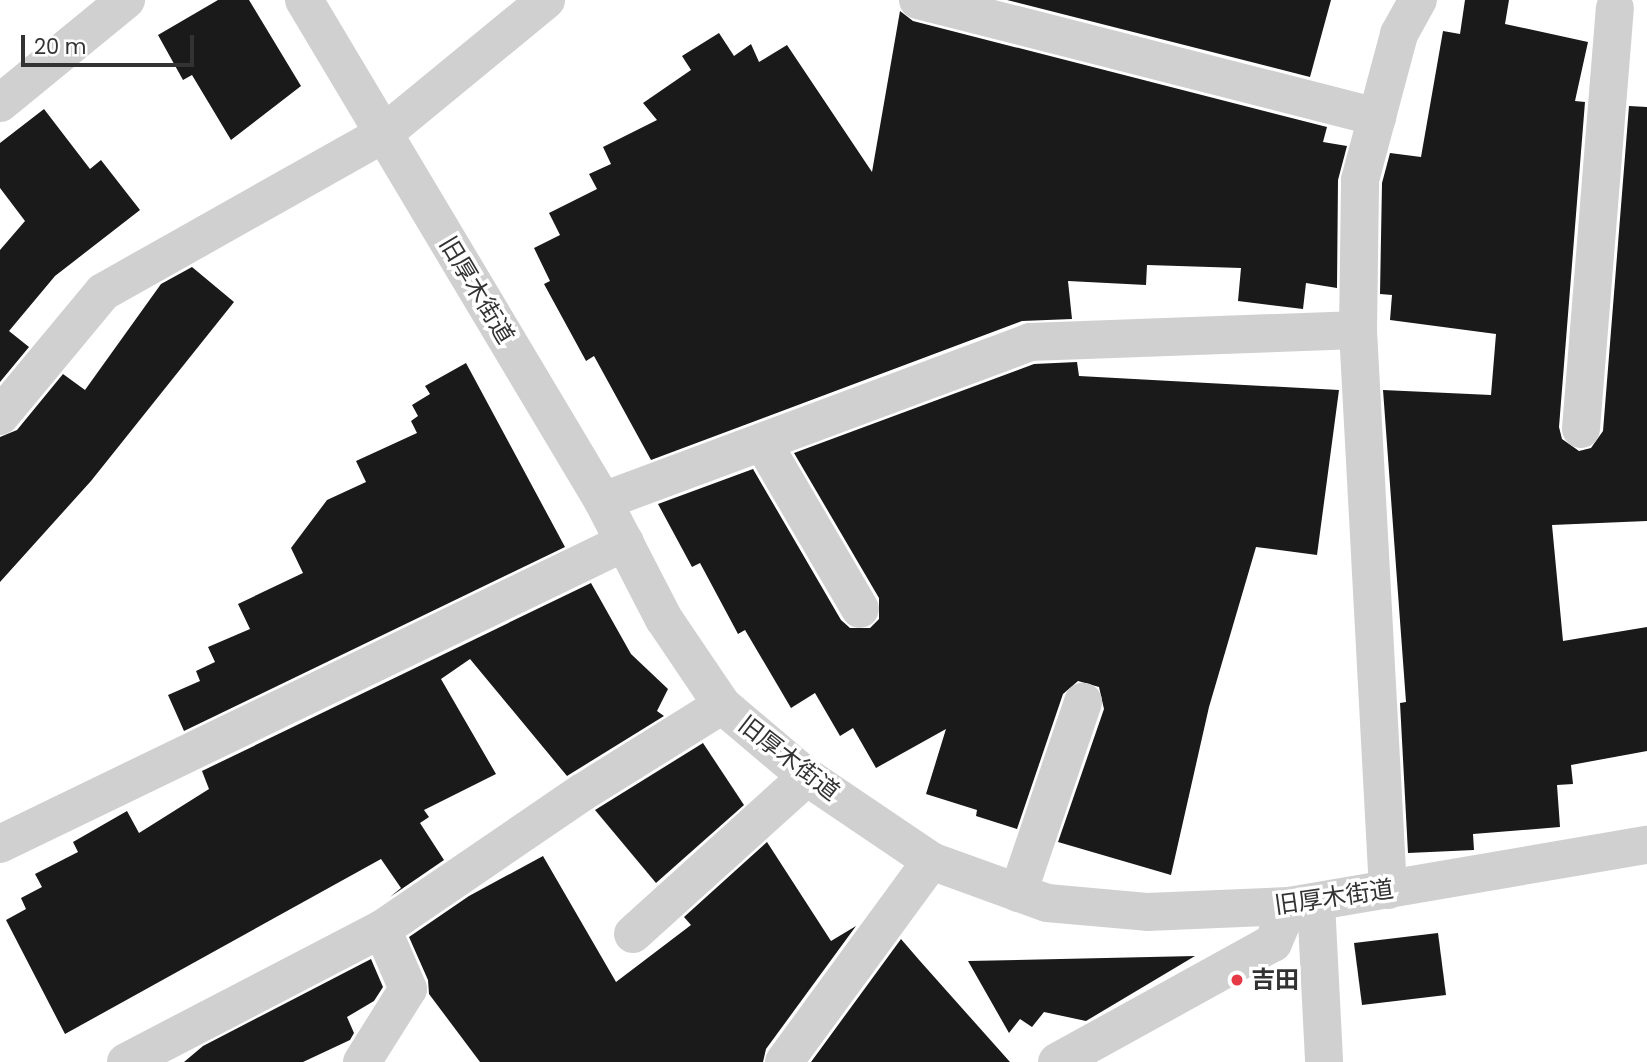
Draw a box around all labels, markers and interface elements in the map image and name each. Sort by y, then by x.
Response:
scale bar [24,21,198,65]
text: 20 m [34,32,87,61]
street label: 旧厚木街道 [434,231,520,349]
street label: 旧厚木街道 [733,710,845,806]
street label: 旧厚木街道 [1273,874,1395,920]
place label: 吉田 [1251,966,1299,994]
marker: 吉田 [1229,972,1245,988]

